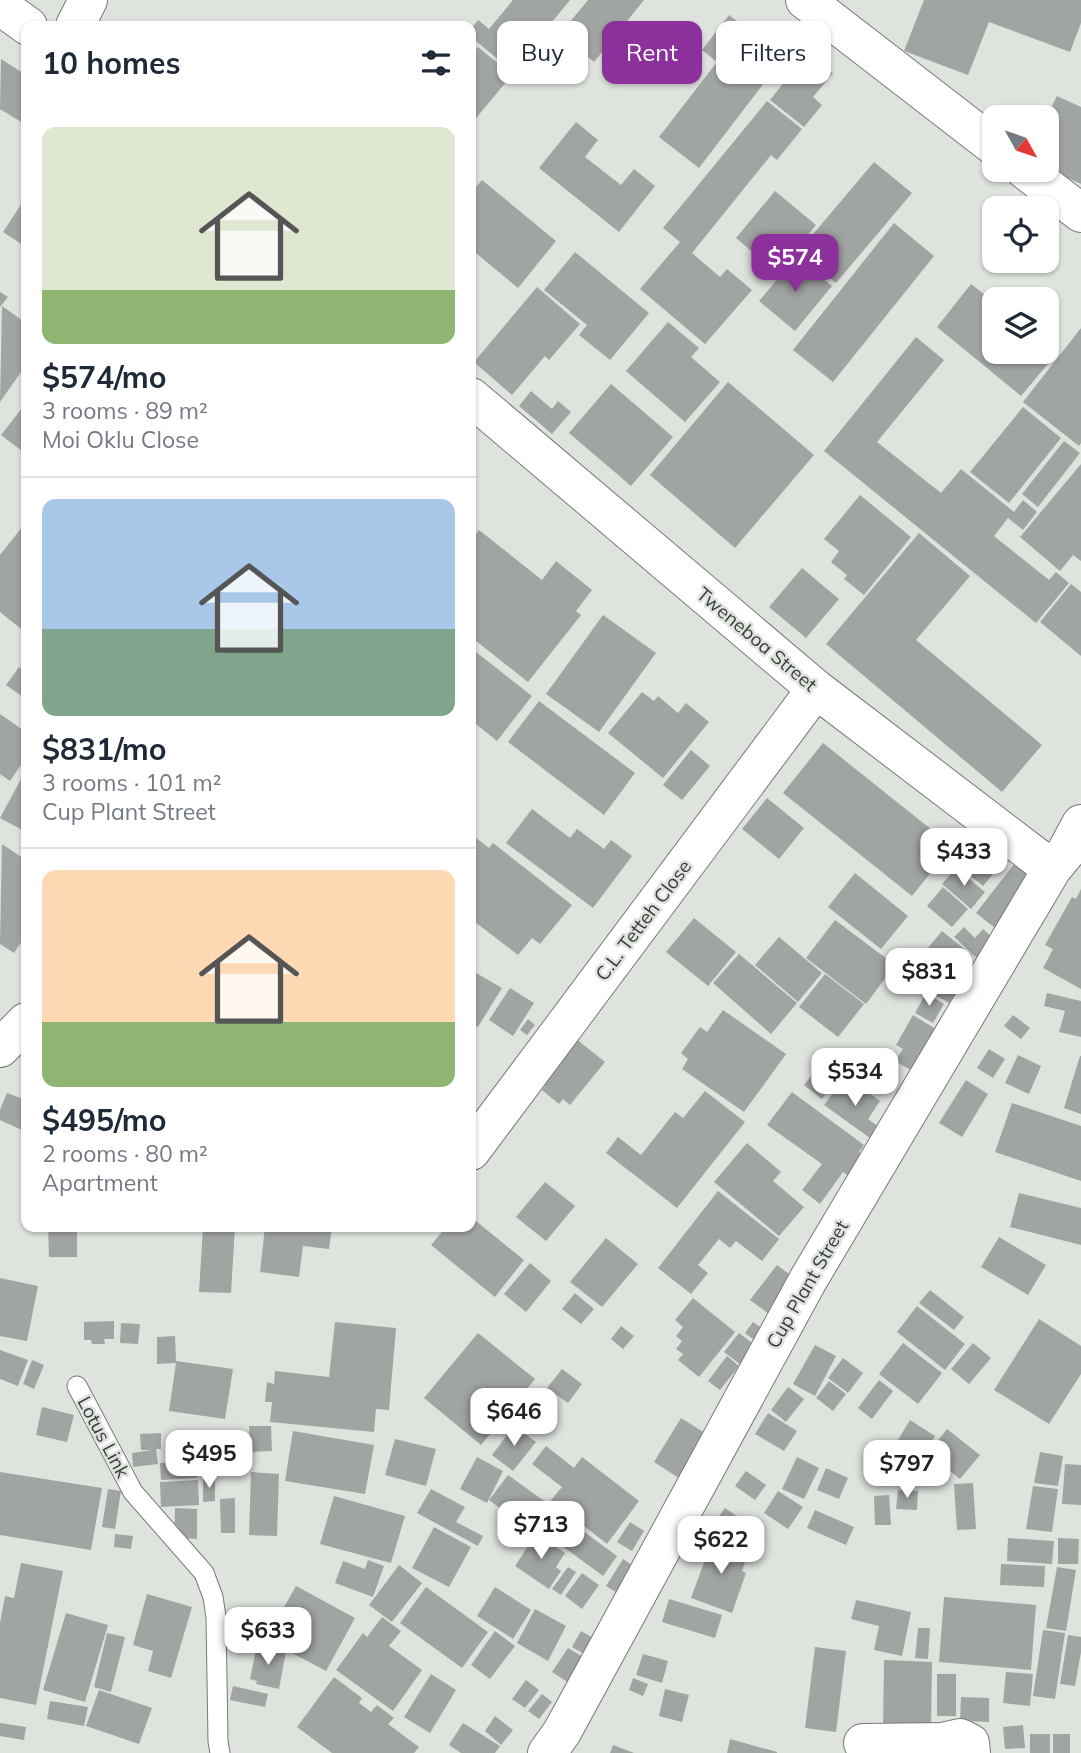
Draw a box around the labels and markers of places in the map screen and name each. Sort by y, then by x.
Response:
pin: $574 [754,234,836,294]
pin: $433 [923,828,1005,888]
pin: $831 [888,948,970,1008]
pin: $534 [814,1048,896,1108]
pin: $646 [473,1388,555,1448]
pin: $495 [168,1430,250,1490]
pin: $797 [866,1440,948,1500]
pin: $713 [500,1502,582,1561]
pin: $622 [680,1516,762,1576]
pin: $633 [227,1608,309,1667]

